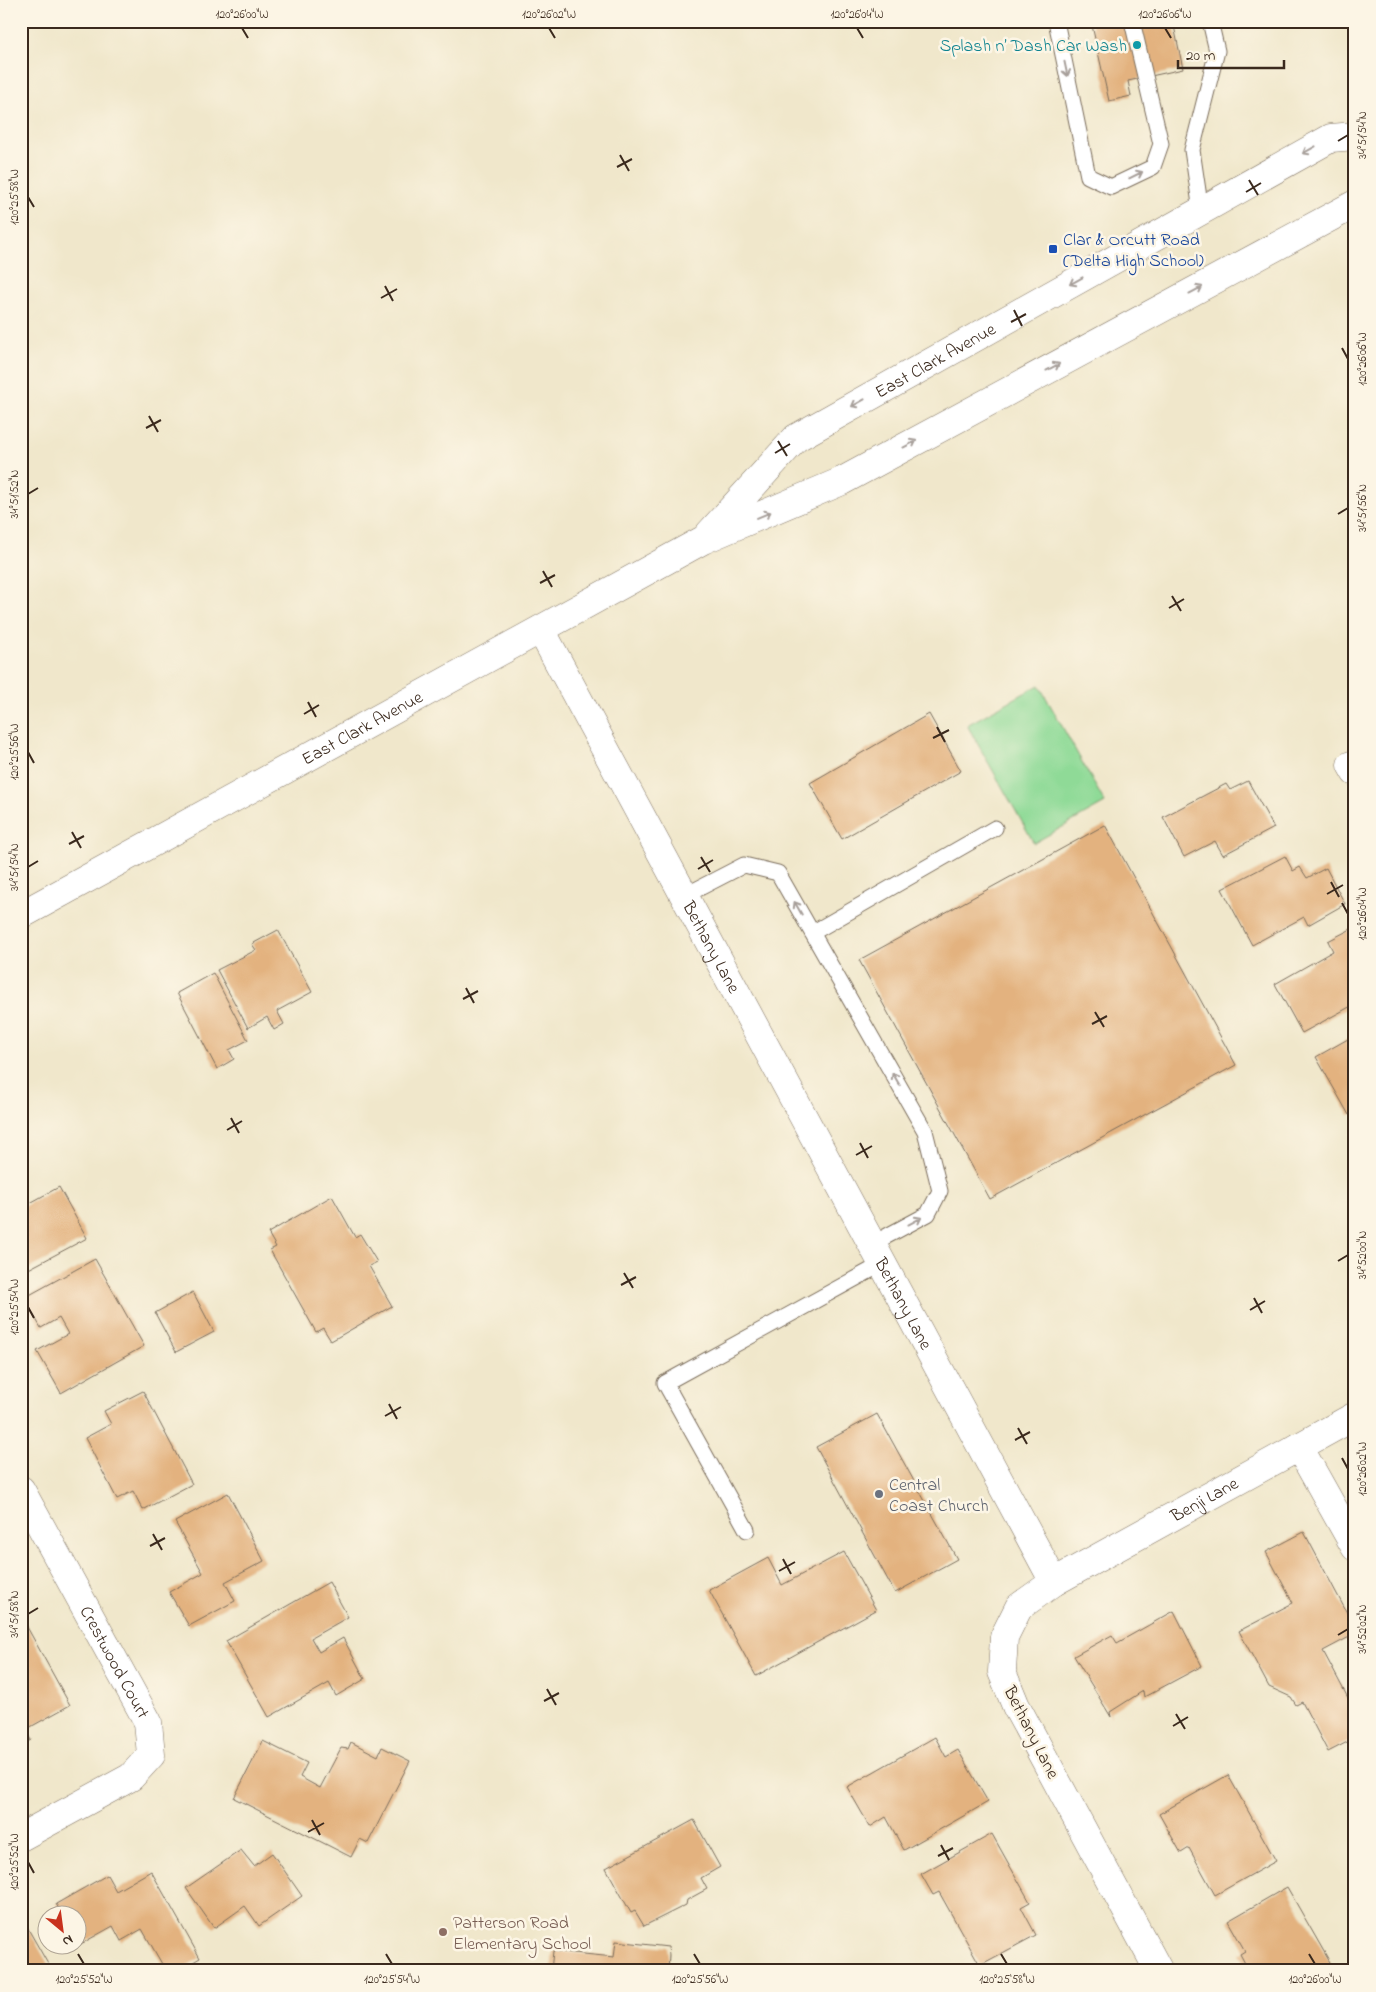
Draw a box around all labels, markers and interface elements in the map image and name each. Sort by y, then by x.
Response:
text: 120°26'00"W [215,6,269,24]
text: 120°26'02"W [522,6,576,24]
text: 120°26'04"W [831,6,883,24]
text: 120°26'06"W [1138,6,1192,24]
place label: Splash n’ Dash Car Wash [940,34,1127,60]
scale bar [1178,38,1285,70]
marker: Splash n’ Dash Car Wash [1131,39,1143,51]
text: 20 m [1186,45,1216,67]
one-way arrow [1062,61,1071,77]
text: 34°51'54"N [1354,111,1372,159]
one-way arrow [1302,145,1317,155]
text: 120°25'58"W [6,169,24,225]
one-way arrow [1128,170,1143,179]
place label: Clar & Orcutt Road (Delta High School) [1063,228,1204,276]
marker: Clar & Orcutt Road (Delta High School) [1047,243,1059,255]
one-way arrow [1069,277,1084,286]
one-way arrow [1188,284,1203,294]
street label: East Clark Avenue [871,317,1002,406]
text: 120°26'06"W [1354,332,1372,386]
one-way arrow [1046,362,1061,372]
one-way arrow [851,399,866,408]
one-way arrow [903,439,917,449]
text: 34°51'52"N [6,470,24,518]
text: 34°51'56"N [1354,484,1372,532]
one-way arrow [756,509,771,519]
street label: East Clark Avenue [297,685,429,773]
text: 120°25'56"W [6,724,24,780]
text: 34°51'54"N [6,843,24,891]
text: 120°26'04"W [1354,888,1372,940]
street label: Bethany Lane [674,896,746,999]
one-way arrow [792,901,802,915]
one-way arrow [890,1073,900,1087]
one-way arrow [907,1216,922,1225]
text: 34°52'00"N [1354,1231,1372,1279]
street label: Bethany Lane [866,1253,938,1356]
text: 120°25'54"W [6,1279,24,1335]
text: 120°26'02"W [1354,1442,1372,1496]
street label: Benji Lane [1166,1471,1245,1531]
place label: Central Coast Church [889,1473,988,1520]
marker: Central Coast Church [873,1488,885,1500]
text: 34°51'58"N [6,1590,24,1638]
street label: Crestwood Court [72,1602,155,1724]
text: 34°52'02"N [1354,1604,1372,1654]
street label: Bethany Lane [995,1681,1065,1785]
text: 120°25'52"W [6,1833,24,1891]
north arrow [38,1904,88,1954]
place label: Patterson Road Elementary School [453,1911,591,1958]
marker: Patterson Road Elementary School [437,1926,449,1938]
text: N [58,1929,77,1952]
text: 120°25'52"W [55,1971,113,1989]
text: 120°25'54"W [364,1971,420,1989]
text: 120°25'56"W [672,1971,728,1989]
text: 120°25'58"W [979,1971,1035,1989]
text: 120°26'00"W [1288,1971,1342,1989]

